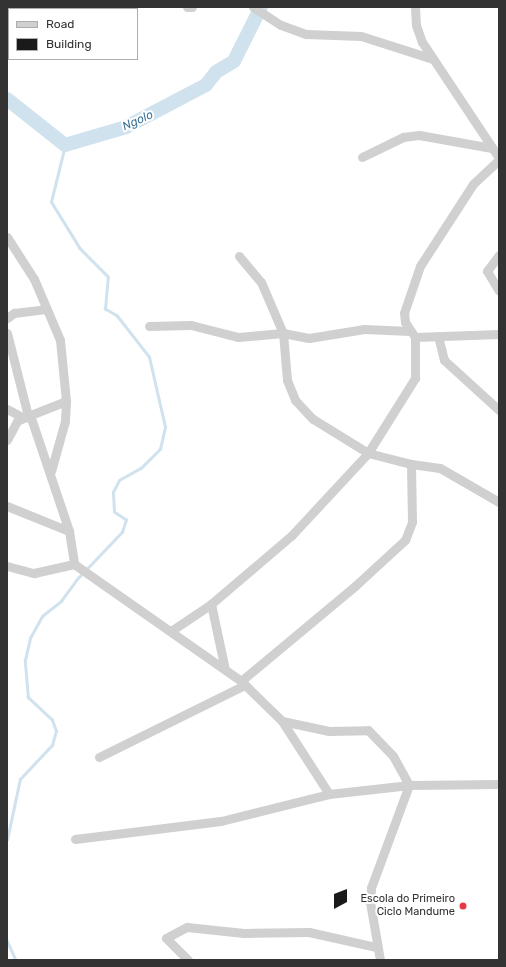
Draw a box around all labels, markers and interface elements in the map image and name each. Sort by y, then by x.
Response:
legend [8,8,138,60]
text: Road [46,17,74,31]
text: Building [46,37,92,51]
water label: Ngolo [120,108,156,134]
place label: Escola do Primeiro Ciclo Mandume [360,893,455,919]
marker: Escola do Primeiro Ciclo Mandume [458,901,468,911]

